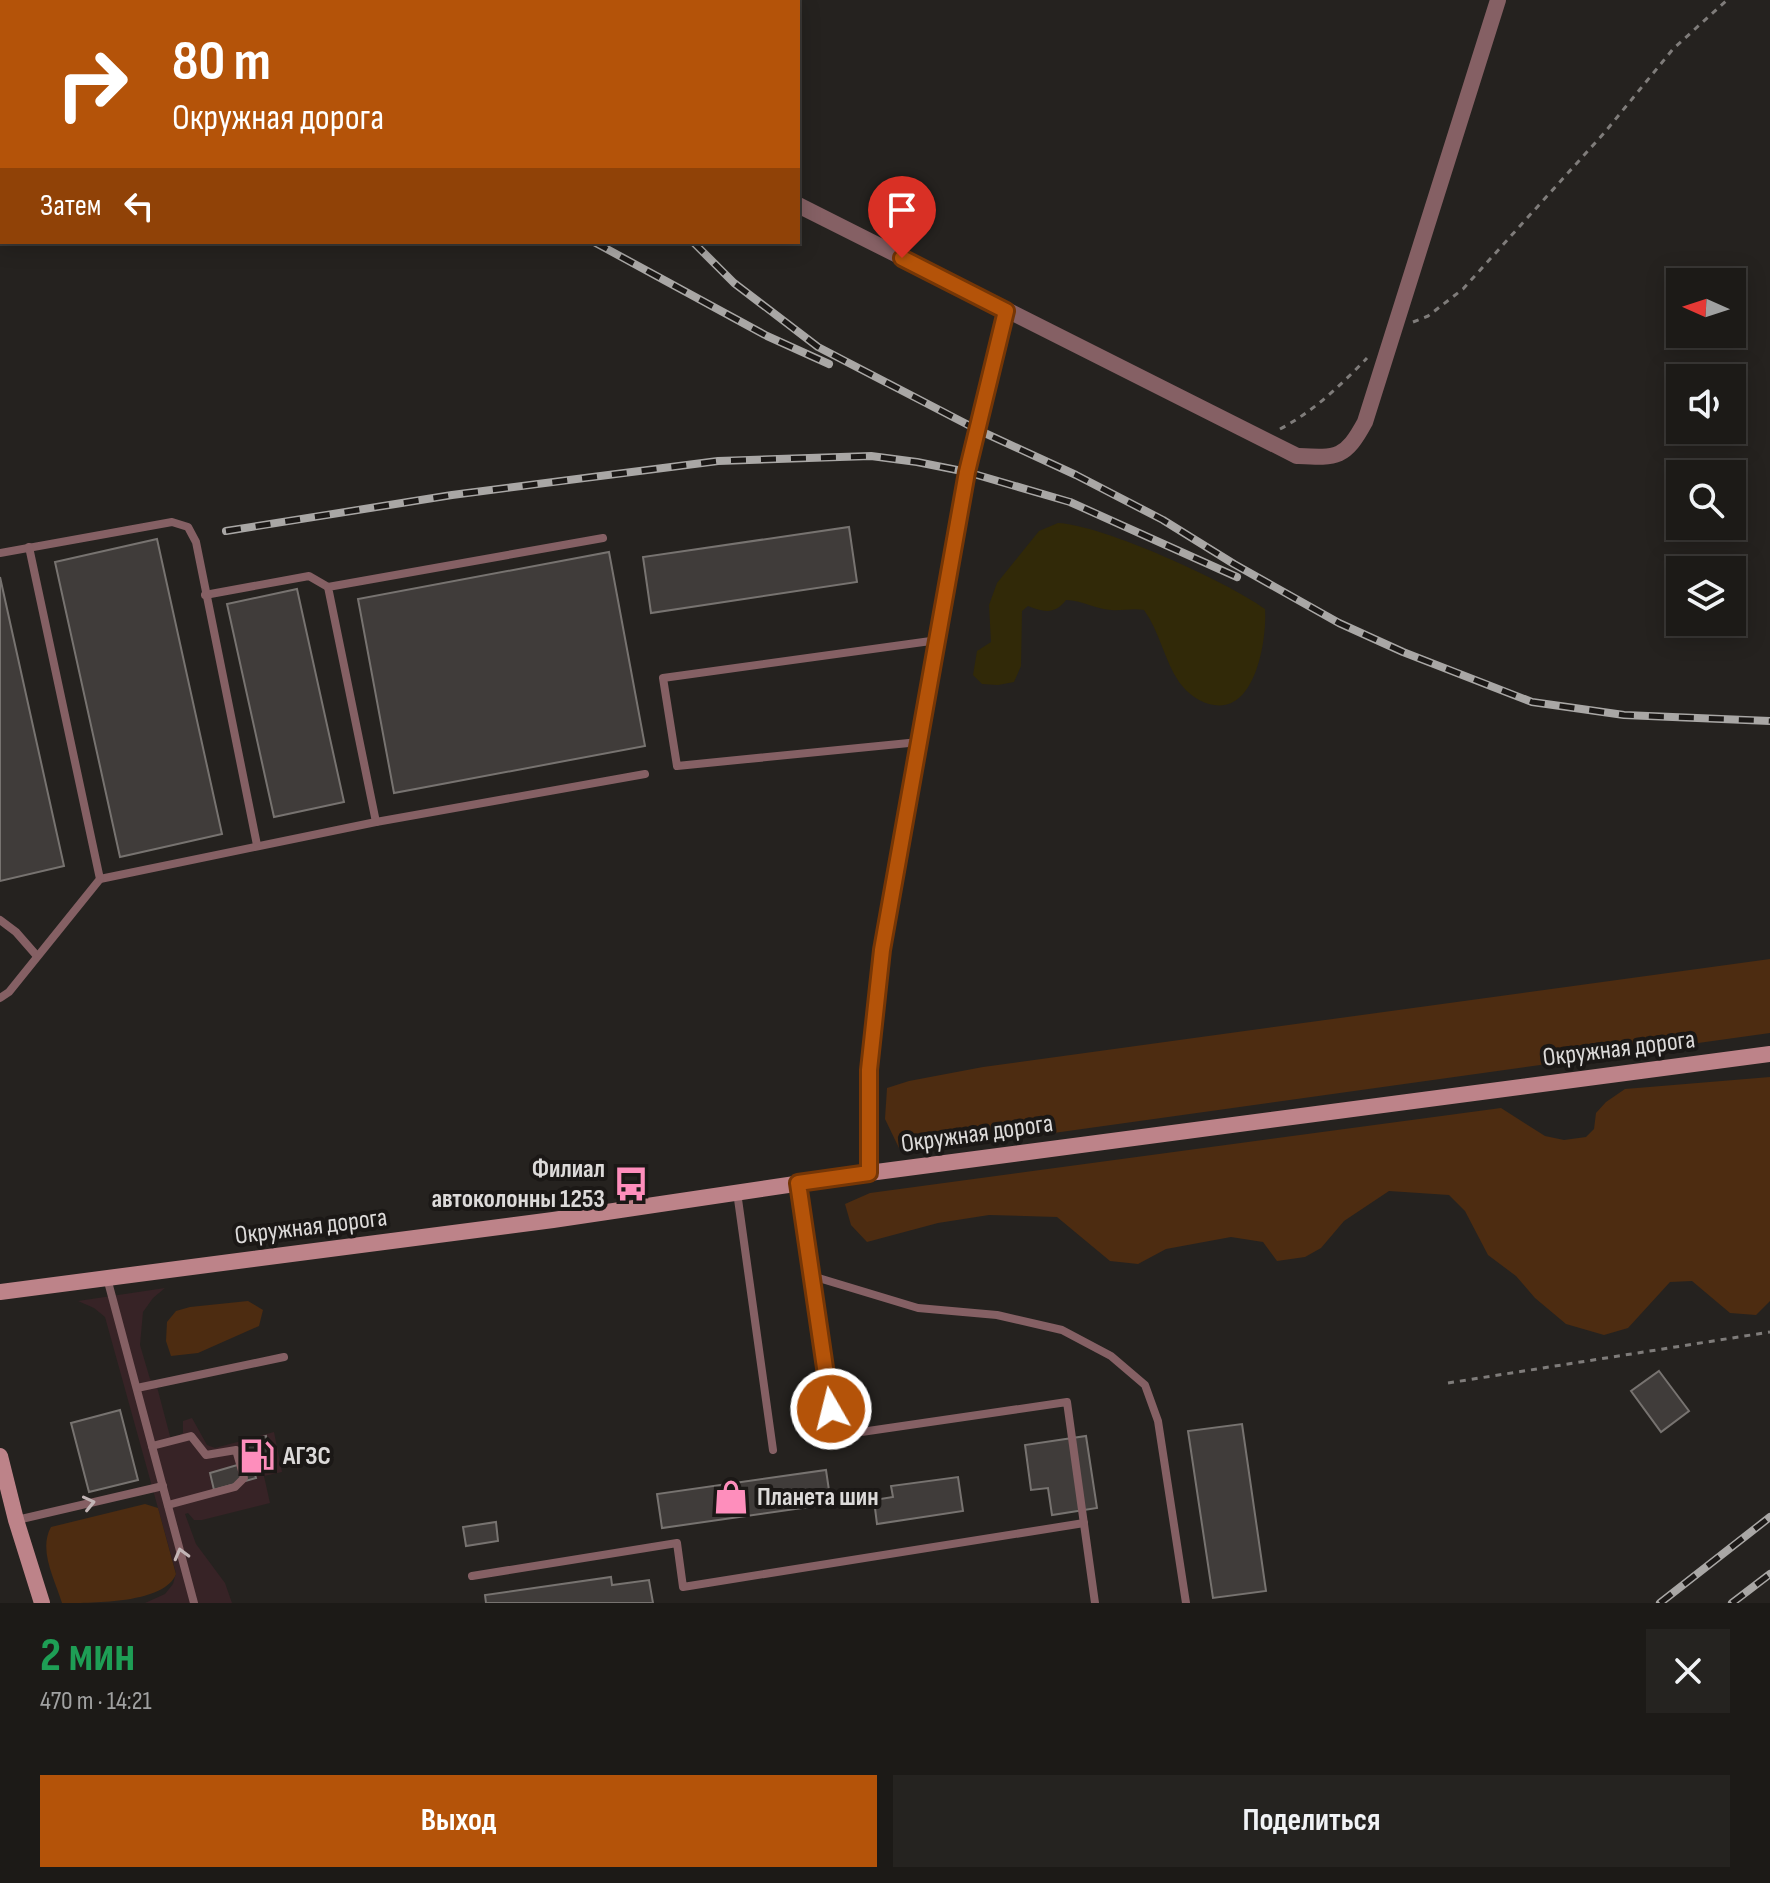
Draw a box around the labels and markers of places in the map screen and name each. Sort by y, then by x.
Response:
pin [868,176,936,258]
place label: Филиал автоколонны 1253 [431,1154,605,1215]
bus stop icon: Филиал автоколонны 1253 [612,1165,650,1203]
fuel station icon: АГЗС [238,1437,276,1475]
place label: АГЗС [282,1441,331,1472]
shop icon: Планета шин [712,1478,750,1516]
place label: Планета шин [757,1482,879,1513]

